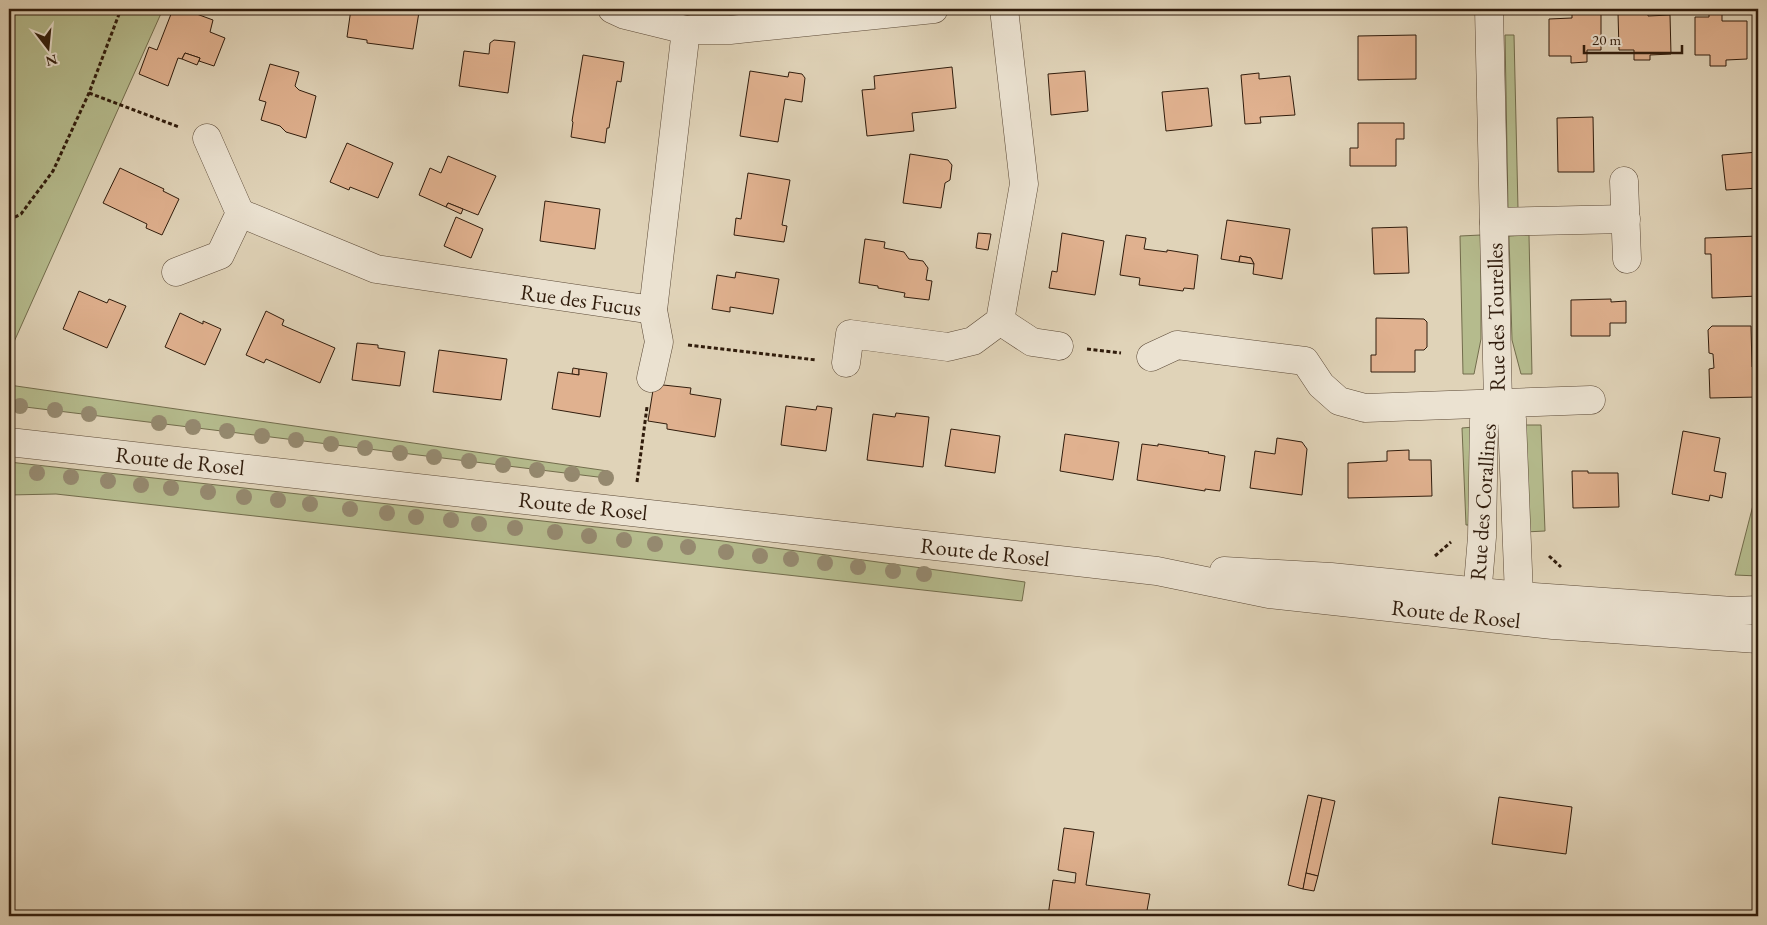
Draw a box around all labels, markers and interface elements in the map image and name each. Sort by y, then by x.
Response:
north arrow [22,22,72,72]
scale bar [1584,22,1682,54]
text: 20 m [1592,30,1621,49]
text: N [43,50,60,71]
street label: Rue des Tourelles [1480,242,1512,392]
street label: Rue des Fucus [519,277,643,323]
street label: Rue des Corallines [1463,422,1503,582]
street label: Route de Rosel [114,440,246,482]
street label: Route de Rosel [517,485,649,527]
street label: Route de Rosel [919,531,1051,573]
street label: Route de Rosel [1390,593,1522,635]

